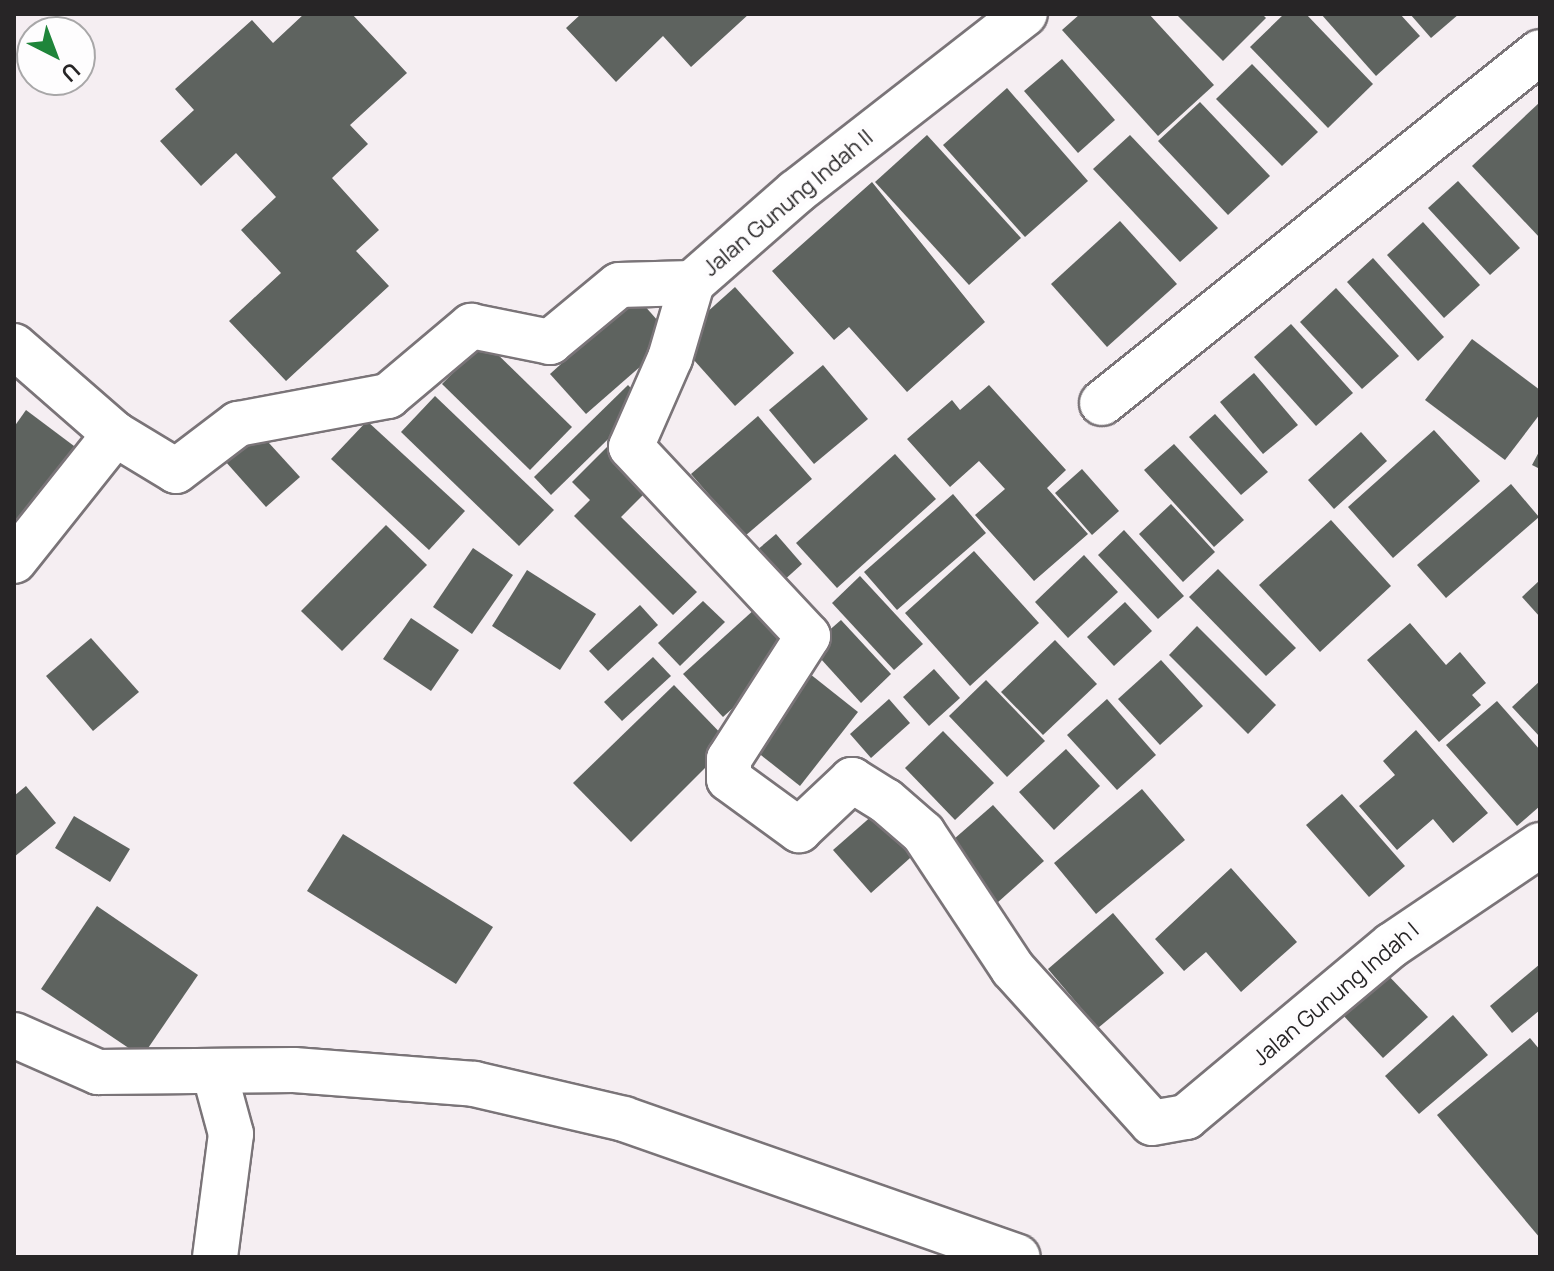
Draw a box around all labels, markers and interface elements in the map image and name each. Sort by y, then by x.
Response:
north arrow [16,16,96,96]
text: U [55,56,87,89]
street label: Jalan Gunung Indah II [698,124,878,282]
street label: Jalan Gunung Indah I [1248,917,1424,1071]

